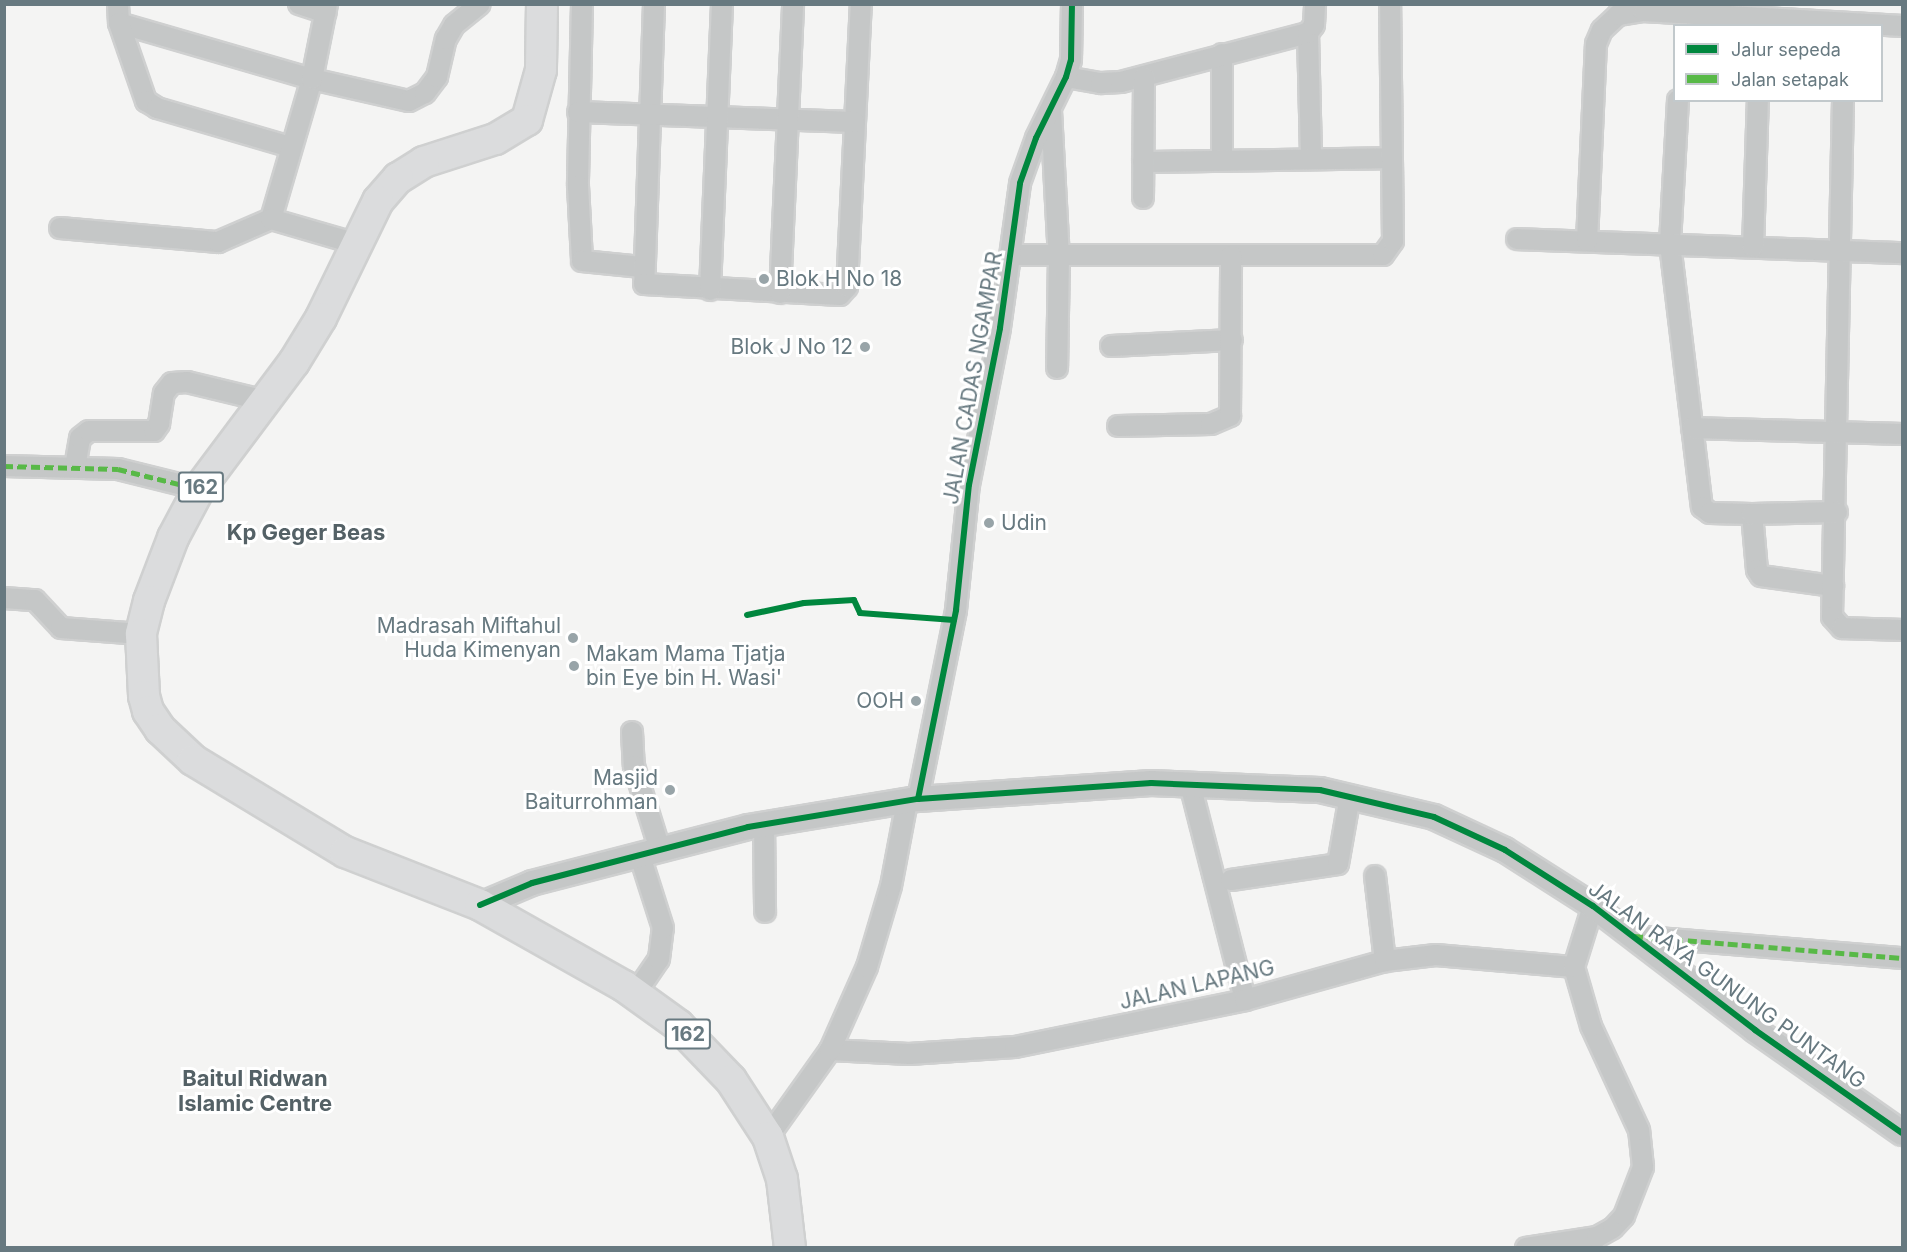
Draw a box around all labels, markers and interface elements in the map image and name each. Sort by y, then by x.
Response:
legend [1673,24,1883,102]
text: Jalur sepeda [1731,39,1841,60]
text: Jalan setapak [1731,69,1849,90]
street label: JALAN CADAS NGAMPAR [938,250,1008,506]
place label: Blok H No 18 [776,266,902,292]
marker: Blok H No 18 [757,272,771,286]
place label: Blok J No 12 [731,334,853,360]
marker: Blok J No 12 [858,340,872,354]
road number: 162 [177,470,225,504]
place label: Udin [1001,510,1047,536]
marker: Udin [982,516,996,530]
district label: Kp Geger Beas [227,520,385,546]
place label: Madrasah Miftahul Huda Kimenyan [377,613,561,663]
marker: Madrasah Miftahul Huda Kimenyan [566,631,580,645]
place label: Makam Mama Tjatja bin Eye bin H. Wasi' [586,641,786,691]
marker: Makam Mama Tjatja bin Eye bin H. Wasi' [567,659,581,673]
place label: OOH [856,688,904,714]
marker: OOH [909,694,923,708]
place label: Masjid Baiturrohman [525,765,658,815]
marker: Masjid Baiturrohman [663,783,677,797]
street label: JALAN RAYA GUNUNG PUNTANG [1583,876,1871,1094]
street label: JALAN LAPANG [1117,955,1277,1015]
road number: 162 [664,1017,712,1051]
district label: Baitul Ridwan Islamic Centre [178,1065,332,1116]

